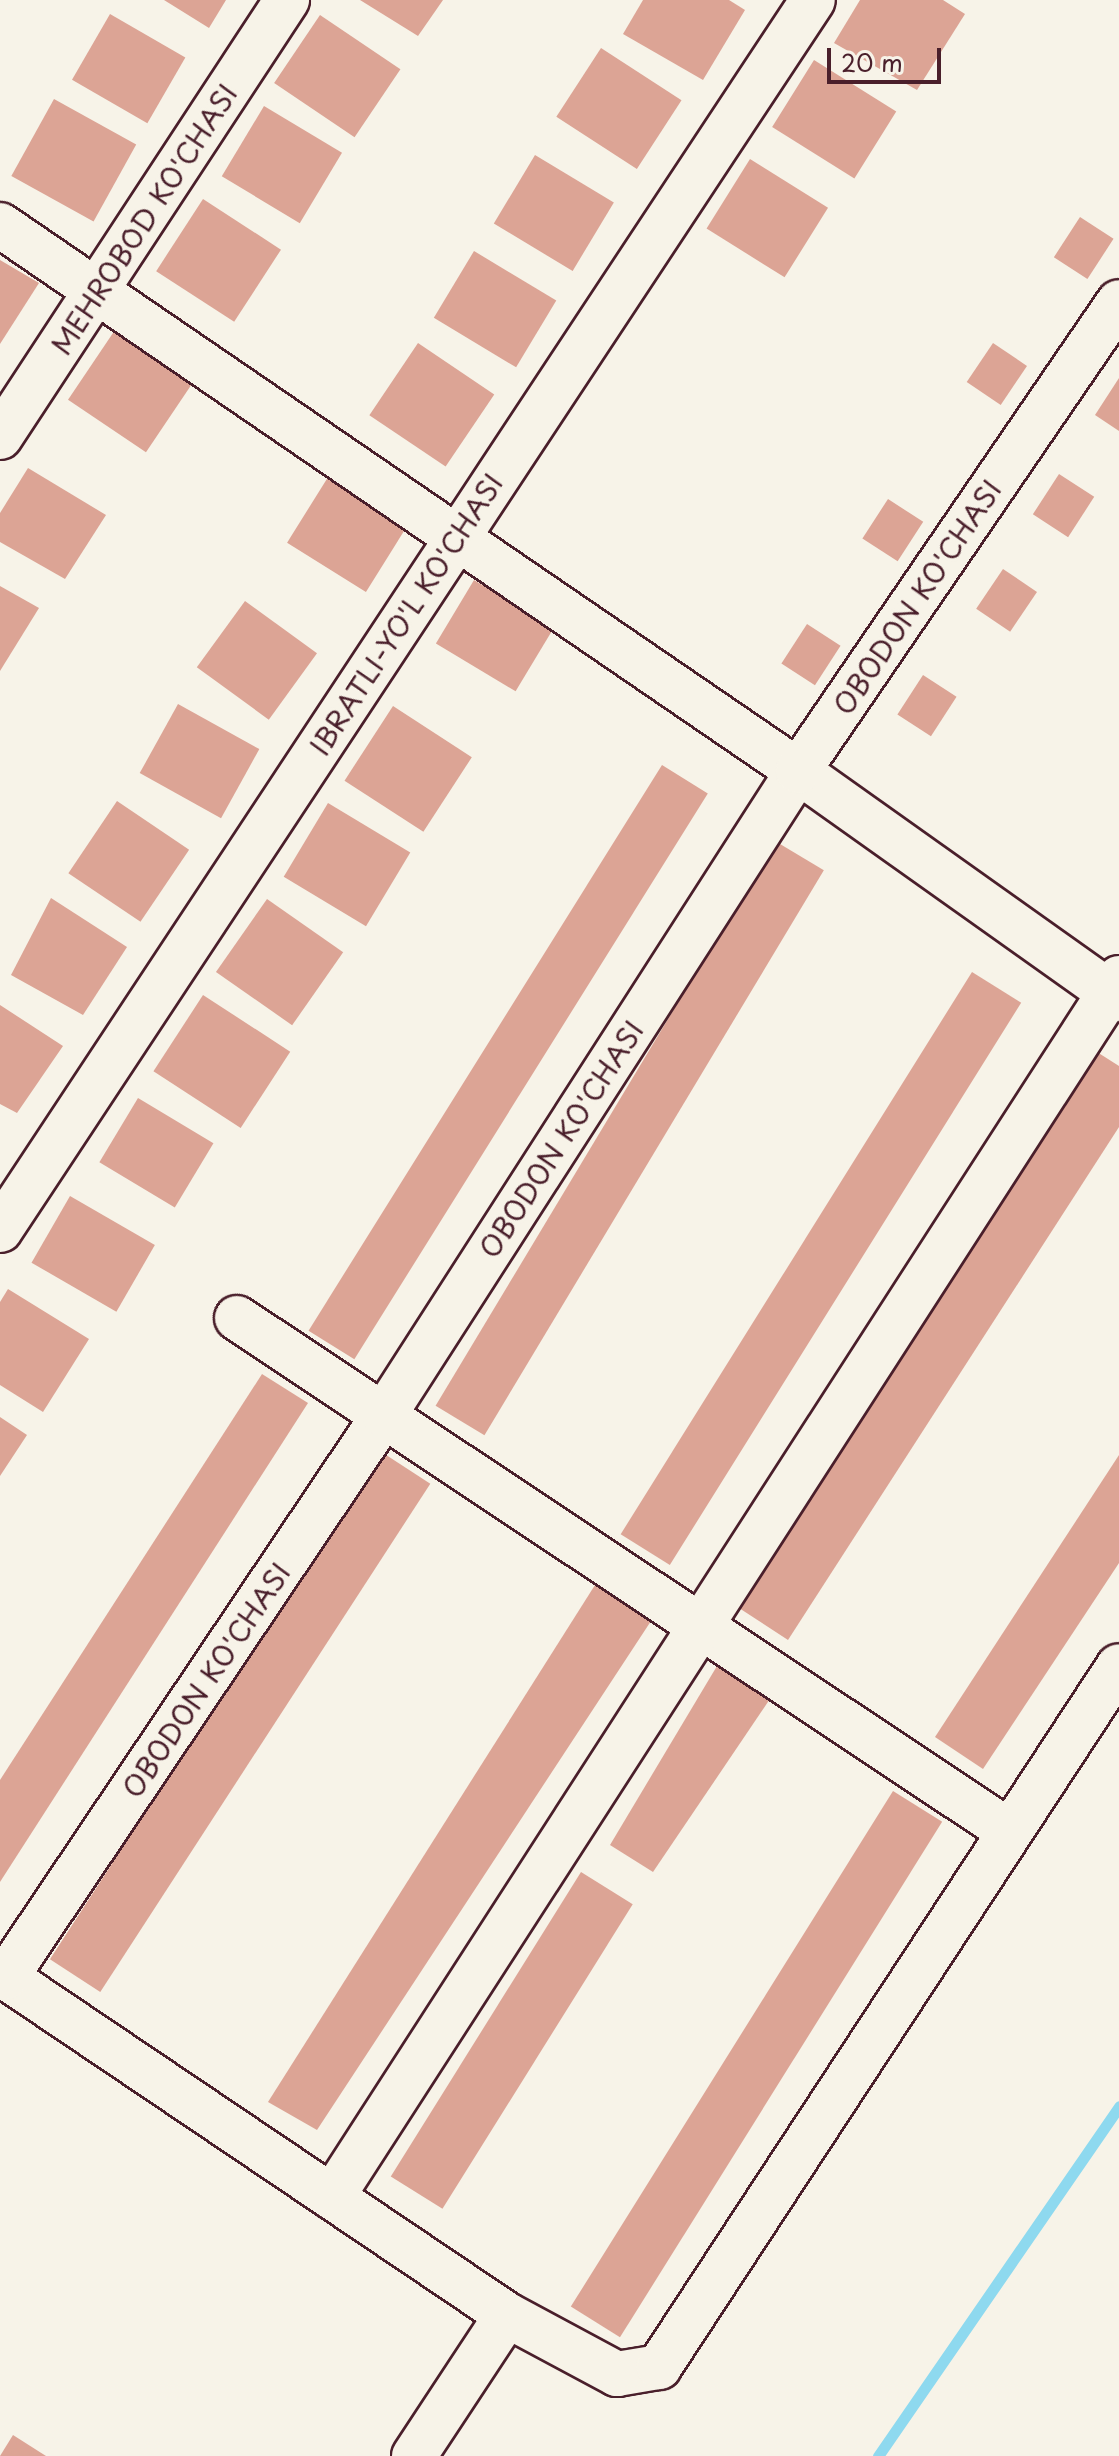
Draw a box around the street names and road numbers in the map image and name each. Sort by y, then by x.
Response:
street label: MEHROBOD KO'CHASI [44,78,244,360]
street label: IBRATLI-YO'L KO'CHASI [302,466,510,762]
street label: OBODON KO'CHASI [826,473,1008,721]
street label: OBODON KO'CHASI [471,1014,651,1264]
street label: OBODON KO'CHASI [115,1556,297,1804]

